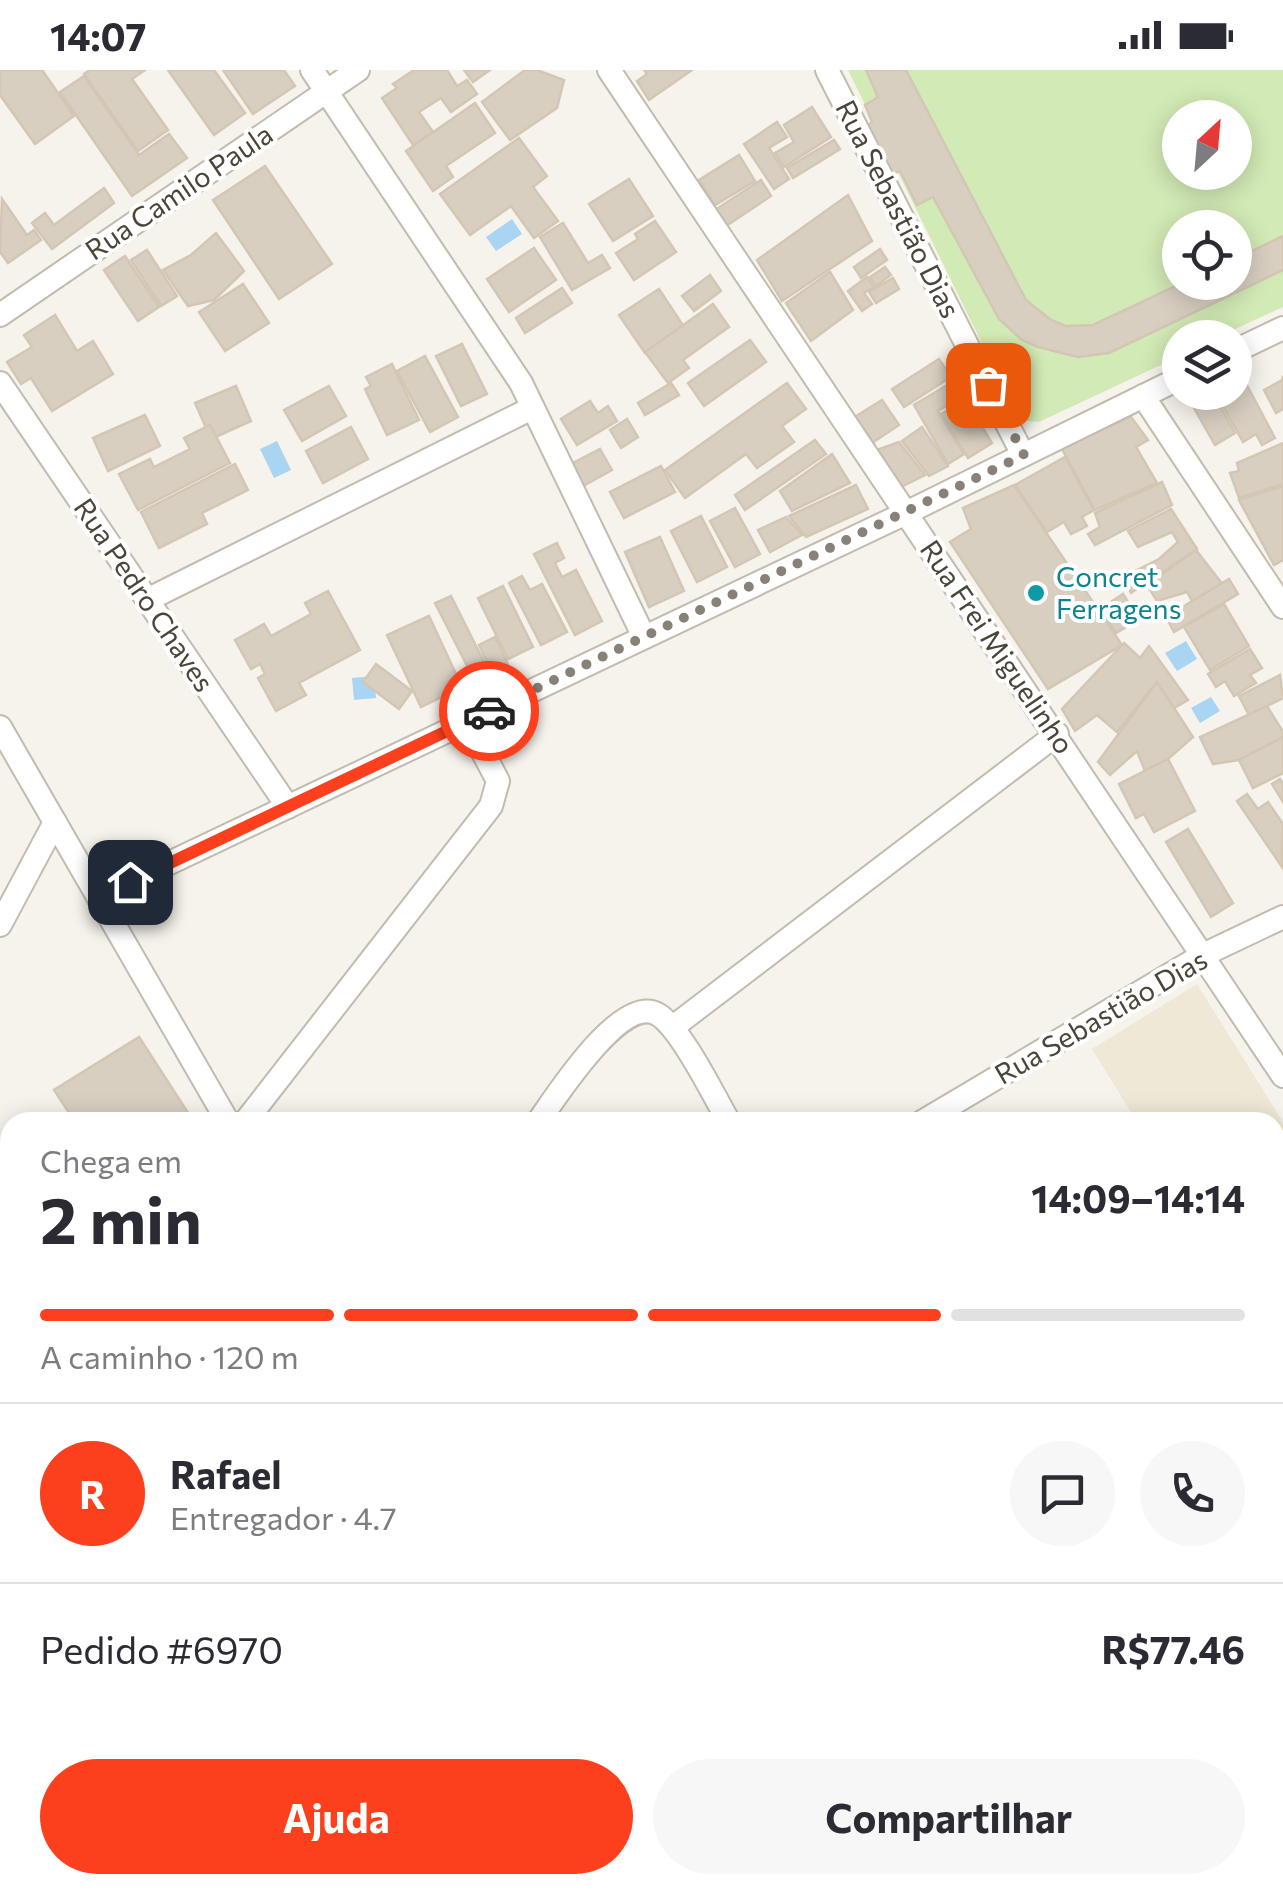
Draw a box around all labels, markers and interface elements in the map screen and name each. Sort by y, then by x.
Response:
text: 14:07 [50,12,146,59]
street label: Rua Sebastião Dias [829,94,968,323]
north arrow [1162,100,1252,190]
map controls [1162,100,1252,410]
street label: Rua Camilo Paula [78,116,279,266]
button: locate [1162,210,1252,300]
button: layers [1162,320,1252,410]
pin [946,343,1031,428]
icon: bag [961,358,1016,413]
street label: Rua Pedro Chaves [68,491,222,698]
street label: Rua Frei Miguelinho [914,533,1082,760]
place label: Concret Ferragens [1056,559,1181,625]
marker: Concret Ferragens [1025,582,1047,604]
courier [439,661,539,761]
icon: car [462,684,517,739]
pin [88,840,173,925]
icon: home [103,855,158,910]
street label: Rua Sebastião Dias [988,941,1213,1091]
text: Chega em [40,1140,182,1180]
text: 14:09–14:14 [1031,1174,1245,1221]
text: 2 min [40,1178,202,1257]
text: A caminho · 120 m [40,1336,299,1376]
button: chat [1010,1441,1115,1546]
button: phone [1140,1441,1245,1546]
text: Rafael [170,1450,282,1497]
text: R [79,1470,106,1517]
text: Entregador · 4.7 [170,1497,397,1537]
text: Pedido #6970 [40,1625,283,1672]
text: R$77.46 [1102,1625,1245,1672]
button: Ajuda [40,1759,633,1874]
button: Compartilhar [653,1759,1245,1874]

